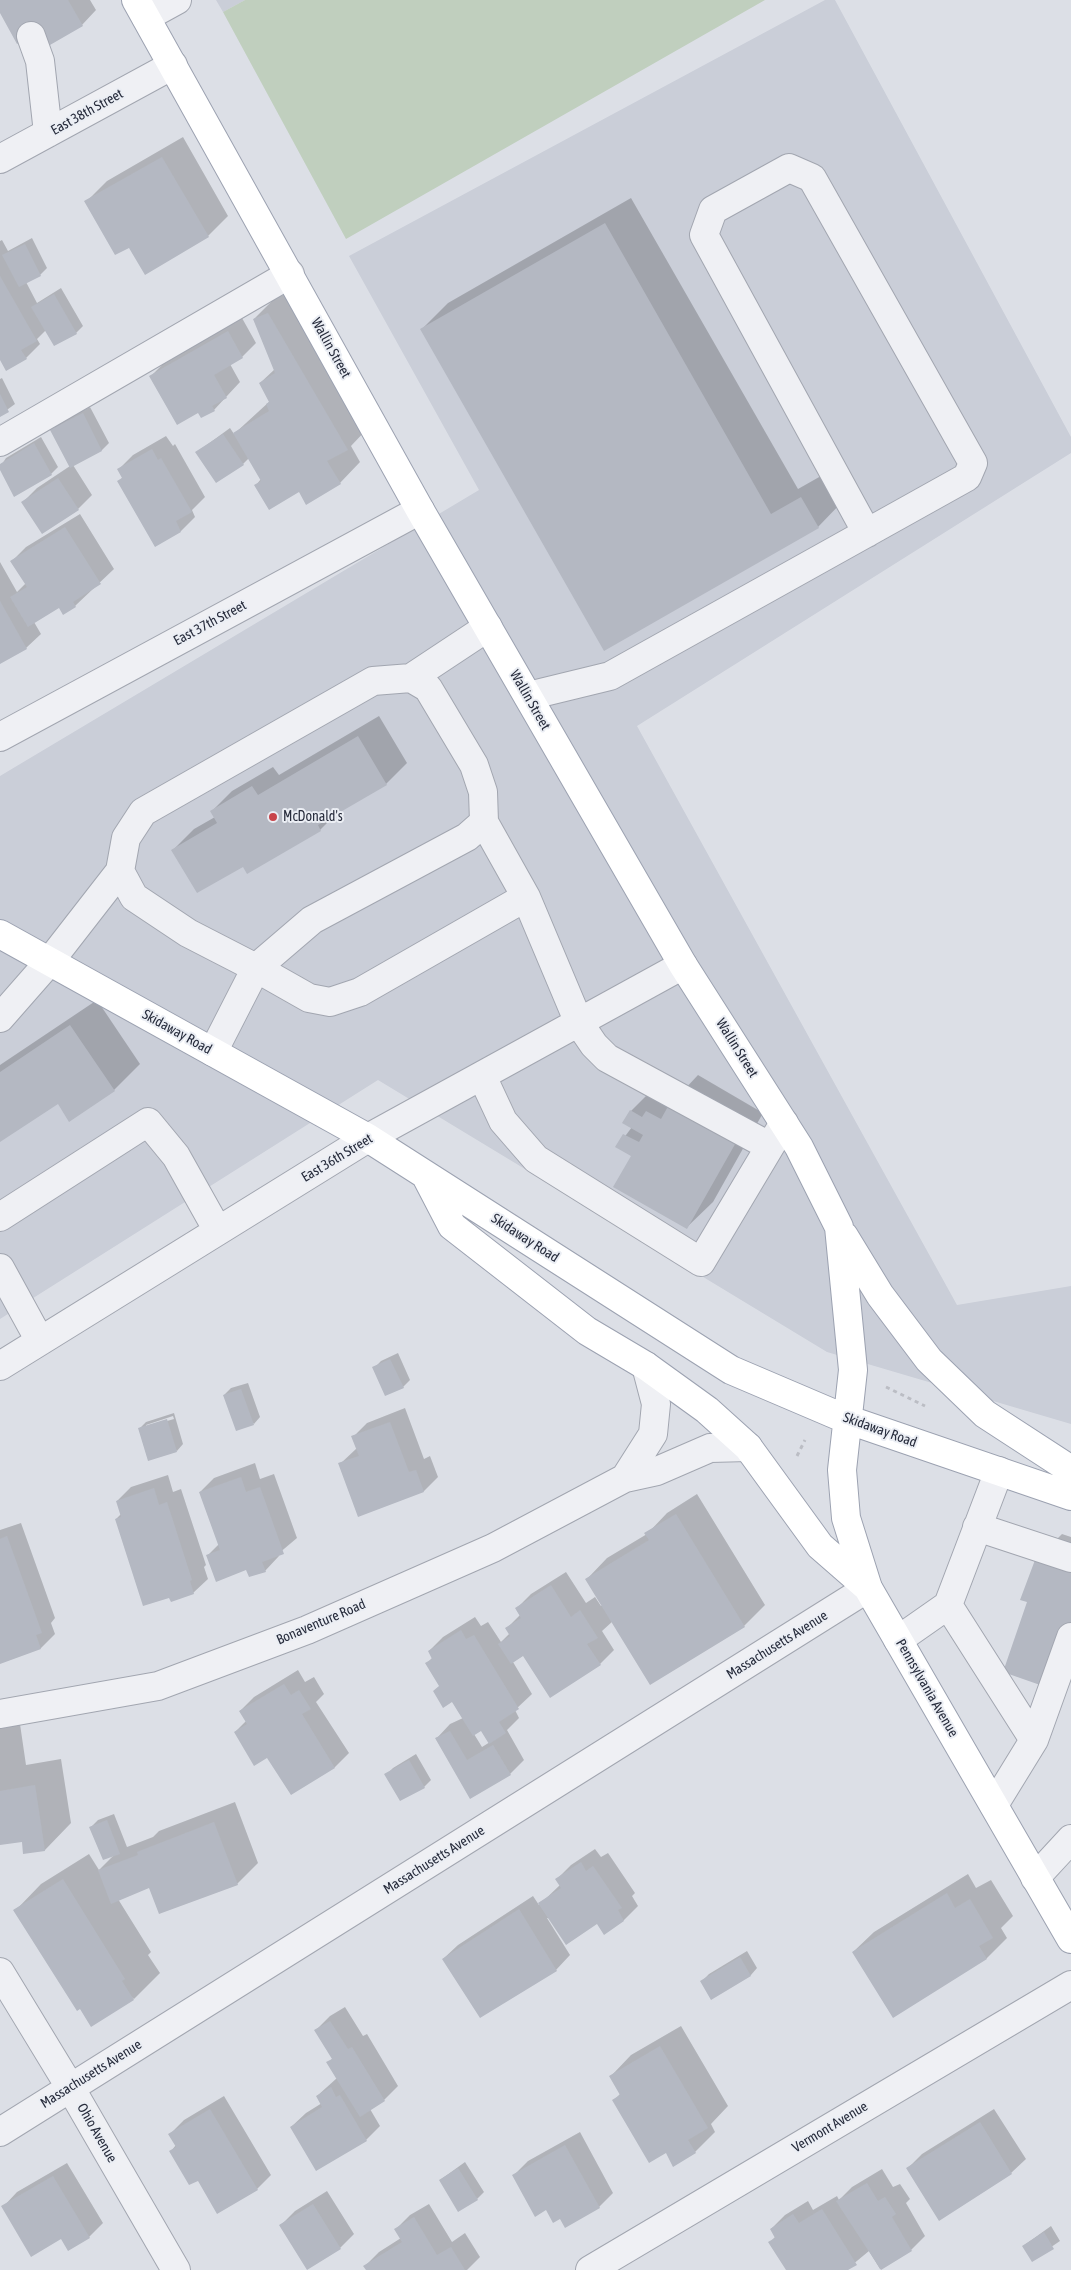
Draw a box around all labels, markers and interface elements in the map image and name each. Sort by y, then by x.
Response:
street label: East 38th Street [48,85,126,139]
street label: Wallin Street [308,315,354,381]
street label: East 37th Street [171,597,249,649]
street label: Wallin Street [506,667,554,733]
place label: McDonald's [283,809,343,825]
marker: McDonald's [267,811,279,823]
street label: Skidaway Road [139,1006,215,1058]
street label: Wallin Street [712,1015,762,1081]
street label: East 36th Street [298,1130,376,1186]
street label: Skidaway Road [488,1210,562,1266]
street label: Skidaway Road [841,1409,919,1451]
street label: Bonaventure Road [274,1596,368,1648]
street label: Massachusetts Avenue [723,1607,831,1683]
street label: Pennsylvania Avenue [892,1636,962,1740]
street label: Massachusetts Avenue [380,1822,488,1898]
street label: Massachusetts Avenue [37,2036,145,2112]
street label: Vermont Avenue [789,2098,871,2156]
street label: Ohio Avenue [73,2100,121,2166]

